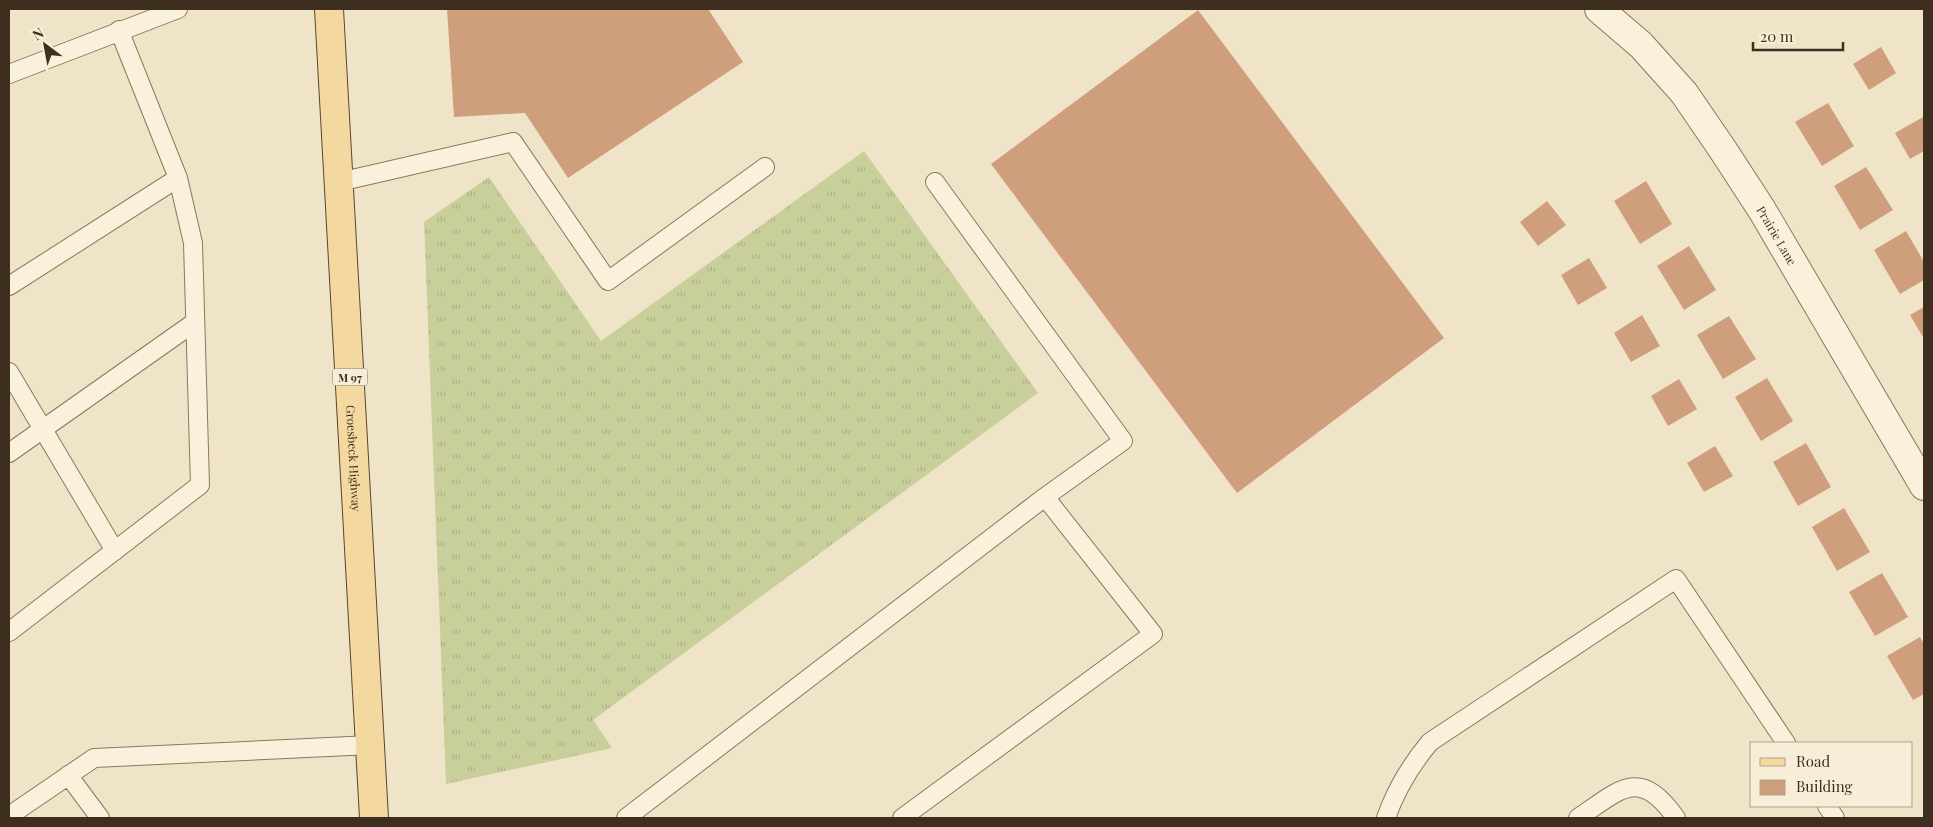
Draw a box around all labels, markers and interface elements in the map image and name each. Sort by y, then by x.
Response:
north arrow [20,20,70,70]
scale bar [1753,20,1843,52]
text: N [29,23,47,44]
text: 20 m [1760,26,1794,46]
street label: Prairie Lane [1753,203,1801,268]
road number: M 97 [332,368,368,386]
street label: Groesbeck Highway [343,405,365,512]
legend [1750,742,1913,807]
text: Road [1796,751,1830,771]
text: Building [1796,776,1853,796]

